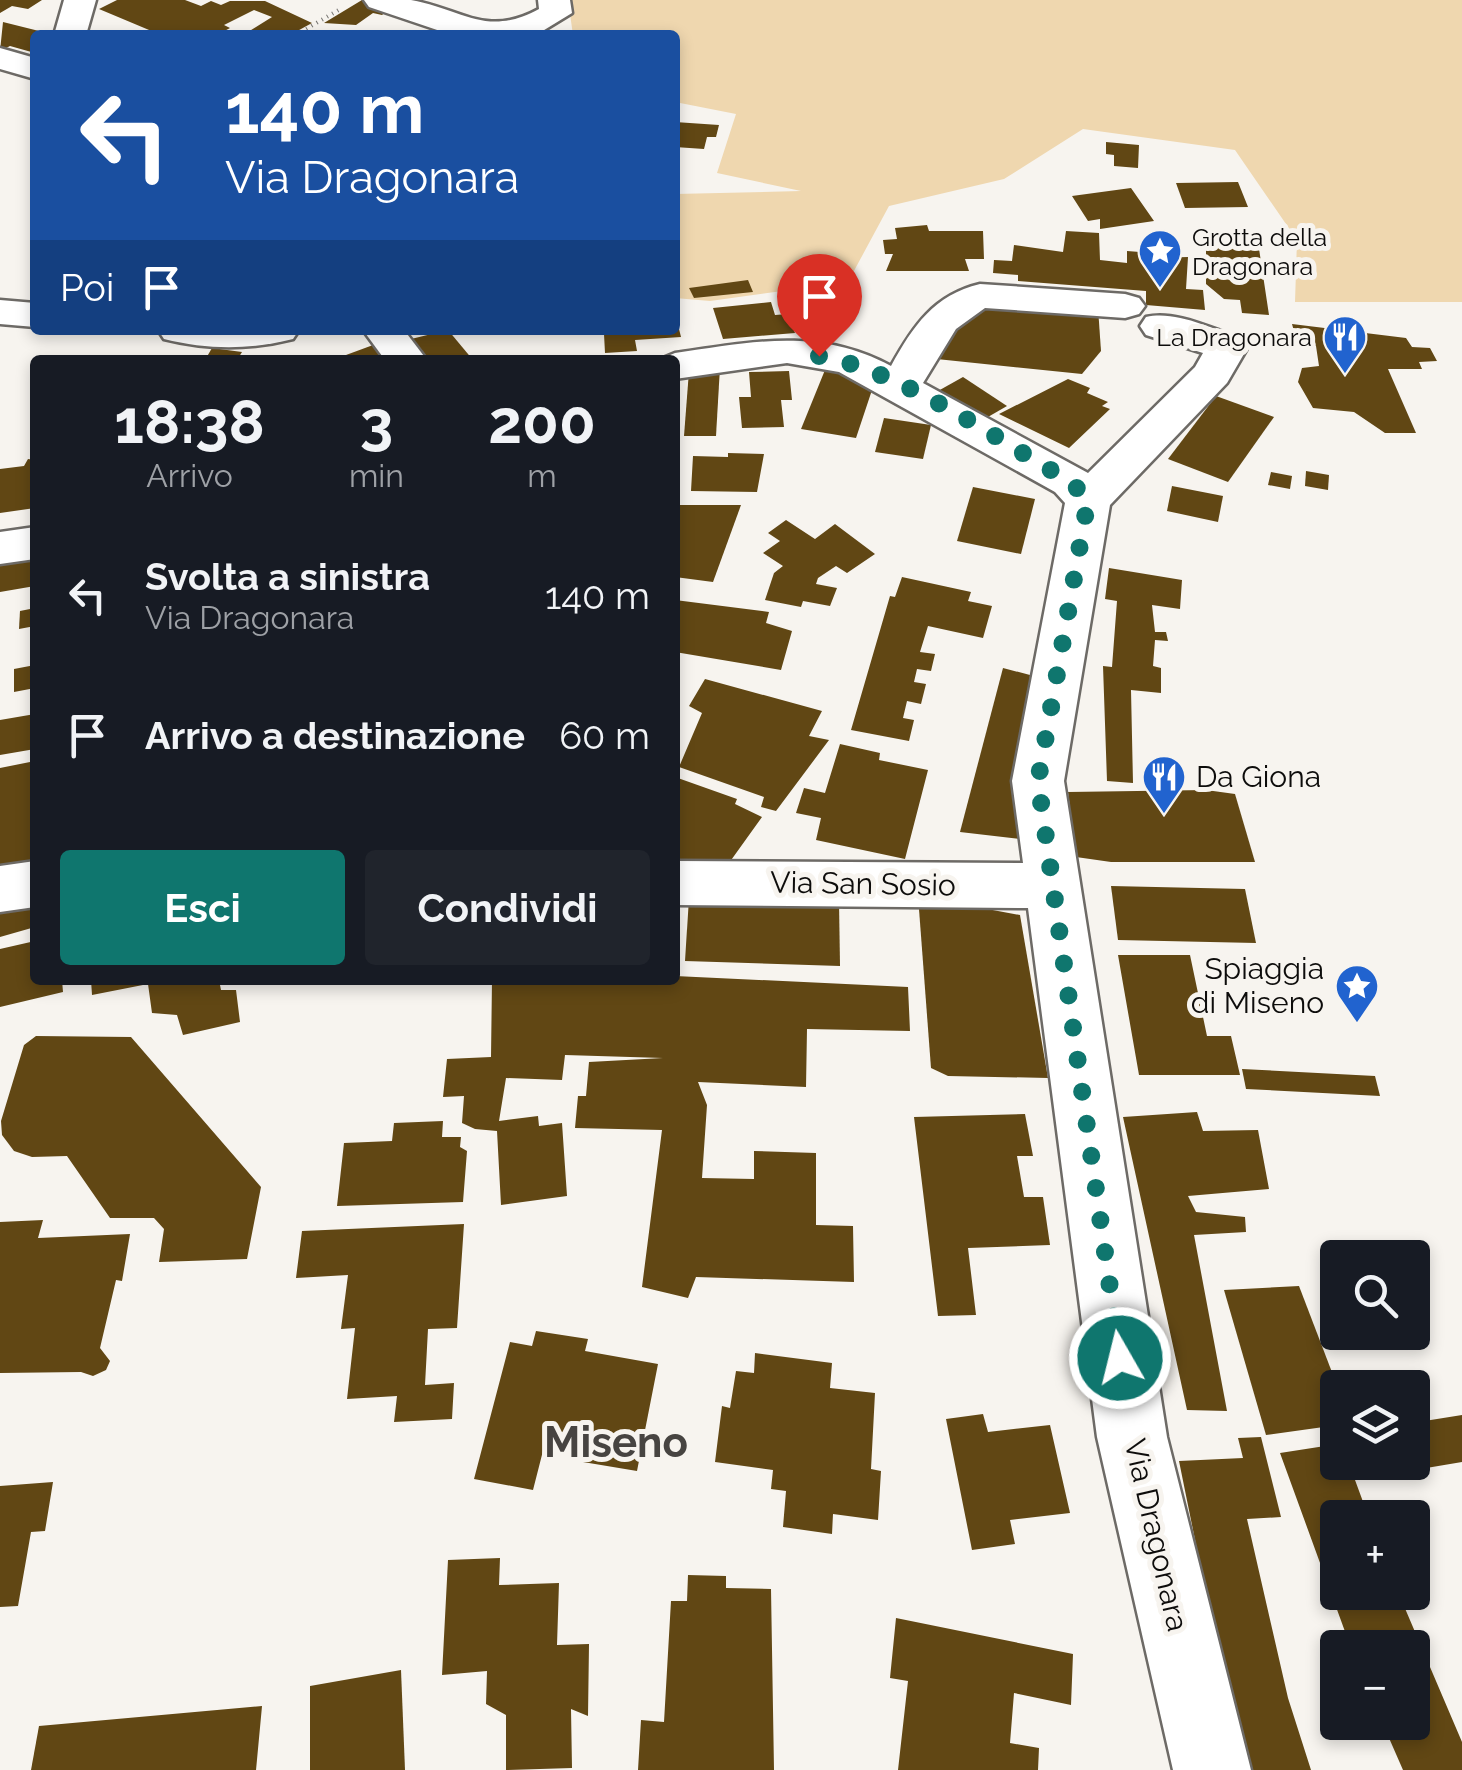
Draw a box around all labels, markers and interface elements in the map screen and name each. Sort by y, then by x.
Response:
text: 140 m [225,67,425,149]
icon: left [60,70,190,200]
text: Via Dragonara [225,151,519,204]
place label: Grotta della Dragonara [1192,222,1327,281]
place icon: Grotta della Dragonara [1137,228,1183,289]
pin [777,254,862,357]
icon: arrive [134,260,189,315]
text: Poi [60,265,114,310]
icon: arrive [792,269,847,324]
restaurant icon: La Dragonara [1322,314,1368,375]
place label: La Dragonara [1156,322,1312,352]
text: 18:38 [114,387,265,457]
text: 3 [360,387,393,457]
text: 200 [488,387,596,457]
text: Arrivo [146,457,233,494]
text: min [349,457,404,494]
text: m [527,457,557,494]
text: Svolta a sinistra [145,554,430,599]
icon: left [60,568,115,623]
text: 140 m [545,573,650,618]
text: Via Dragonara [145,599,354,636]
icon: arrive [60,708,115,763]
text: Arrivo a destinazione [145,713,525,758]
text: 60 m [559,713,650,758]
restaurant icon: Da Giona [1141,754,1187,815]
place label: Da Giona [1196,759,1321,794]
button: Esci [60,850,345,965]
button: Condividi [365,850,650,965]
street label: Via San Sosio [770,864,956,903]
place label: Spiaggia di Miseno [1191,951,1324,1020]
place icon: Spiaggia di Miseno [1334,963,1380,1024]
map controls [1320,1240,1430,1740]
button: search [1320,1240,1430,1350]
position arrow [1068,1306,1172,1410]
button: layers [1320,1370,1430,1480]
district label: Miseno [544,1418,688,1467]
street label: Via Dragonara [1117,1435,1196,1634]
button: + [1320,1500,1430,1610]
button: − [1320,1630,1430,1740]

